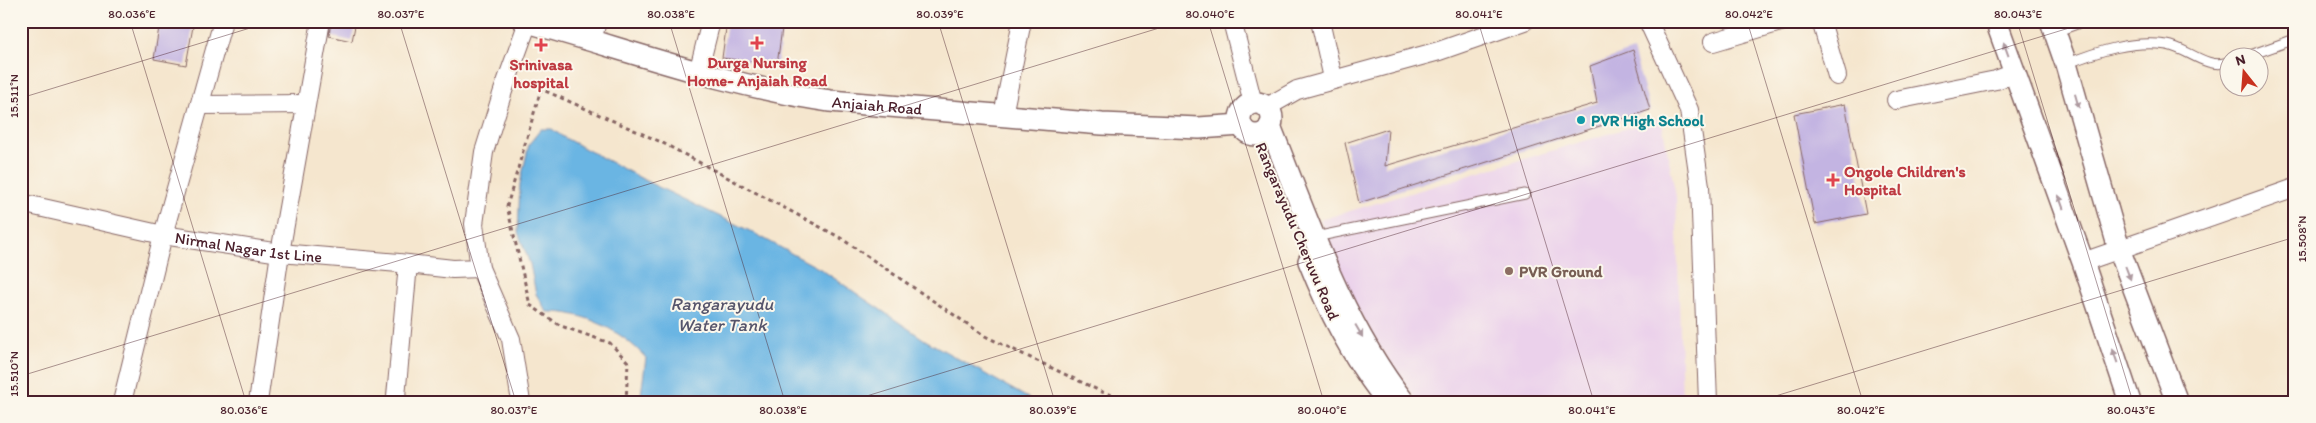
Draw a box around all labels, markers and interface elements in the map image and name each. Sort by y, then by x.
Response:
text: 80.036°E [108,7,156,21]
text: 80.037°E [378,7,425,21]
text: 80.038°E [647,7,695,21]
text: 80.039°E [916,7,964,21]
text: 80.040°E [1185,7,1235,21]
text: 80.041°E [1455,7,1503,21]
text: 80.042°E [1725,7,1773,21]
text: 80.043°E [1994,7,2042,21]
marker: Durga Nursing Home- Anjaiah Road [750,36,764,50]
marker: Srinivasa hospital [534,38,548,52]
one-way arrow [2002,41,2010,56]
north arrow [2218,48,2268,98]
text: N [2233,51,2247,70]
place label: Durga Nursing Home- Anjaiah Road [687,53,828,91]
place label: Srinivasa hospital [509,55,573,93]
text: 15.511°N [7,74,21,118]
street label: Anjaiah Road [831,92,923,119]
one-way arrow [2073,94,2081,109]
place label: PVR High School [1591,111,1705,131]
marker: PVR High School [1575,114,1587,126]
street label: Rangarayudu Cheruvu Road [1251,139,1344,323]
place label: Ongole Children's Hospital [1844,162,1966,200]
marker: Ongole Children's Hospital [1826,173,1840,187]
one-way arrow [2057,194,2065,209]
text: 15.508°N [2295,216,2309,262]
street label: Nirmal Nagar 1st Line [174,228,323,266]
place label: PVR Ground [1519,262,1603,281]
marker: PVR Ground [1503,265,1515,277]
one-way arrow [2124,266,2132,281]
water label: Rangarayudu Water Tank [671,293,774,336]
one-way arrow [1354,325,1363,338]
one-way arrow [2110,348,2118,363]
text: 15.510°N [7,351,21,397]
text: 80.036°E [220,403,268,417]
text: 80.037°E [491,403,538,417]
text: 80.038°E [759,403,807,417]
text: 80.039°E [1029,403,1077,417]
text: 80.040°E [1297,403,1347,417]
text: 80.041°E [1568,403,1616,417]
text: 80.042°E [1837,403,1885,417]
text: 80.043°E [2107,403,2155,417]

